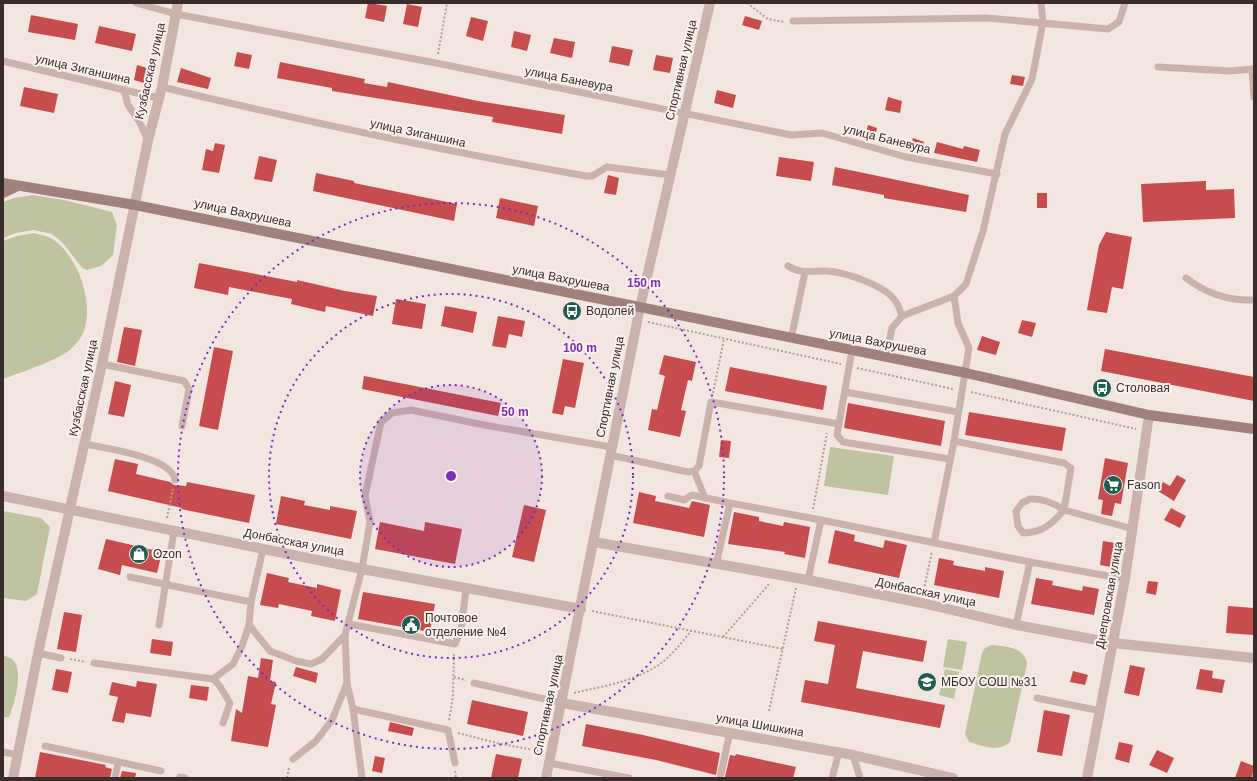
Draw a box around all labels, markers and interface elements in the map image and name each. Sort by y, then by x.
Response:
street label: Спортивная улица [663,18,699,122]
street label: Кузбасская улица [132,21,168,121]
street label: улица Зиганшина [34,51,132,87]
street label: улица Баневура [524,64,615,94]
street label: улица Зиганшина [369,116,467,150]
street label: улица Баневура [842,121,932,157]
street label: улица Вахрушева [193,196,293,230]
street label: улица Вахрушева [511,262,611,294]
text: 150 m [627,276,661,290]
bus stop icon: Водолей [561,300,583,322]
place label: Водолей [586,304,634,318]
street label: улица Вахрушева [828,326,928,358]
street label: Спортивная улица [593,335,627,439]
street label: Кузбасская улица [66,338,100,438]
text: 100 m [563,341,597,355]
bus stop icon: Столовая [1091,377,1113,399]
place label: Столовая [1116,381,1170,395]
text: 50 m [501,405,529,419]
centre of rings [444,469,458,483]
supermarket icon: Fason [1102,474,1124,496]
place label: Fason [1127,478,1160,492]
street label: Донбасская улица [243,525,346,559]
street label: Днепровская улица [1093,540,1125,650]
shop icon: Ozon [128,543,150,565]
place label: Ozon [153,547,182,561]
street label: Донбасская улица [875,575,978,610]
place label: Почтовое отделение №4 [425,611,507,639]
public building icon: Почтовое отделение №4 [400,614,422,636]
street label: Спортивная улица [530,653,566,757]
school or university icon: МБОУ СОШ №31 [916,671,938,693]
place label: МБОУ СОШ №31 [941,675,1037,689]
street label: улица Шишкина [715,710,805,740]

